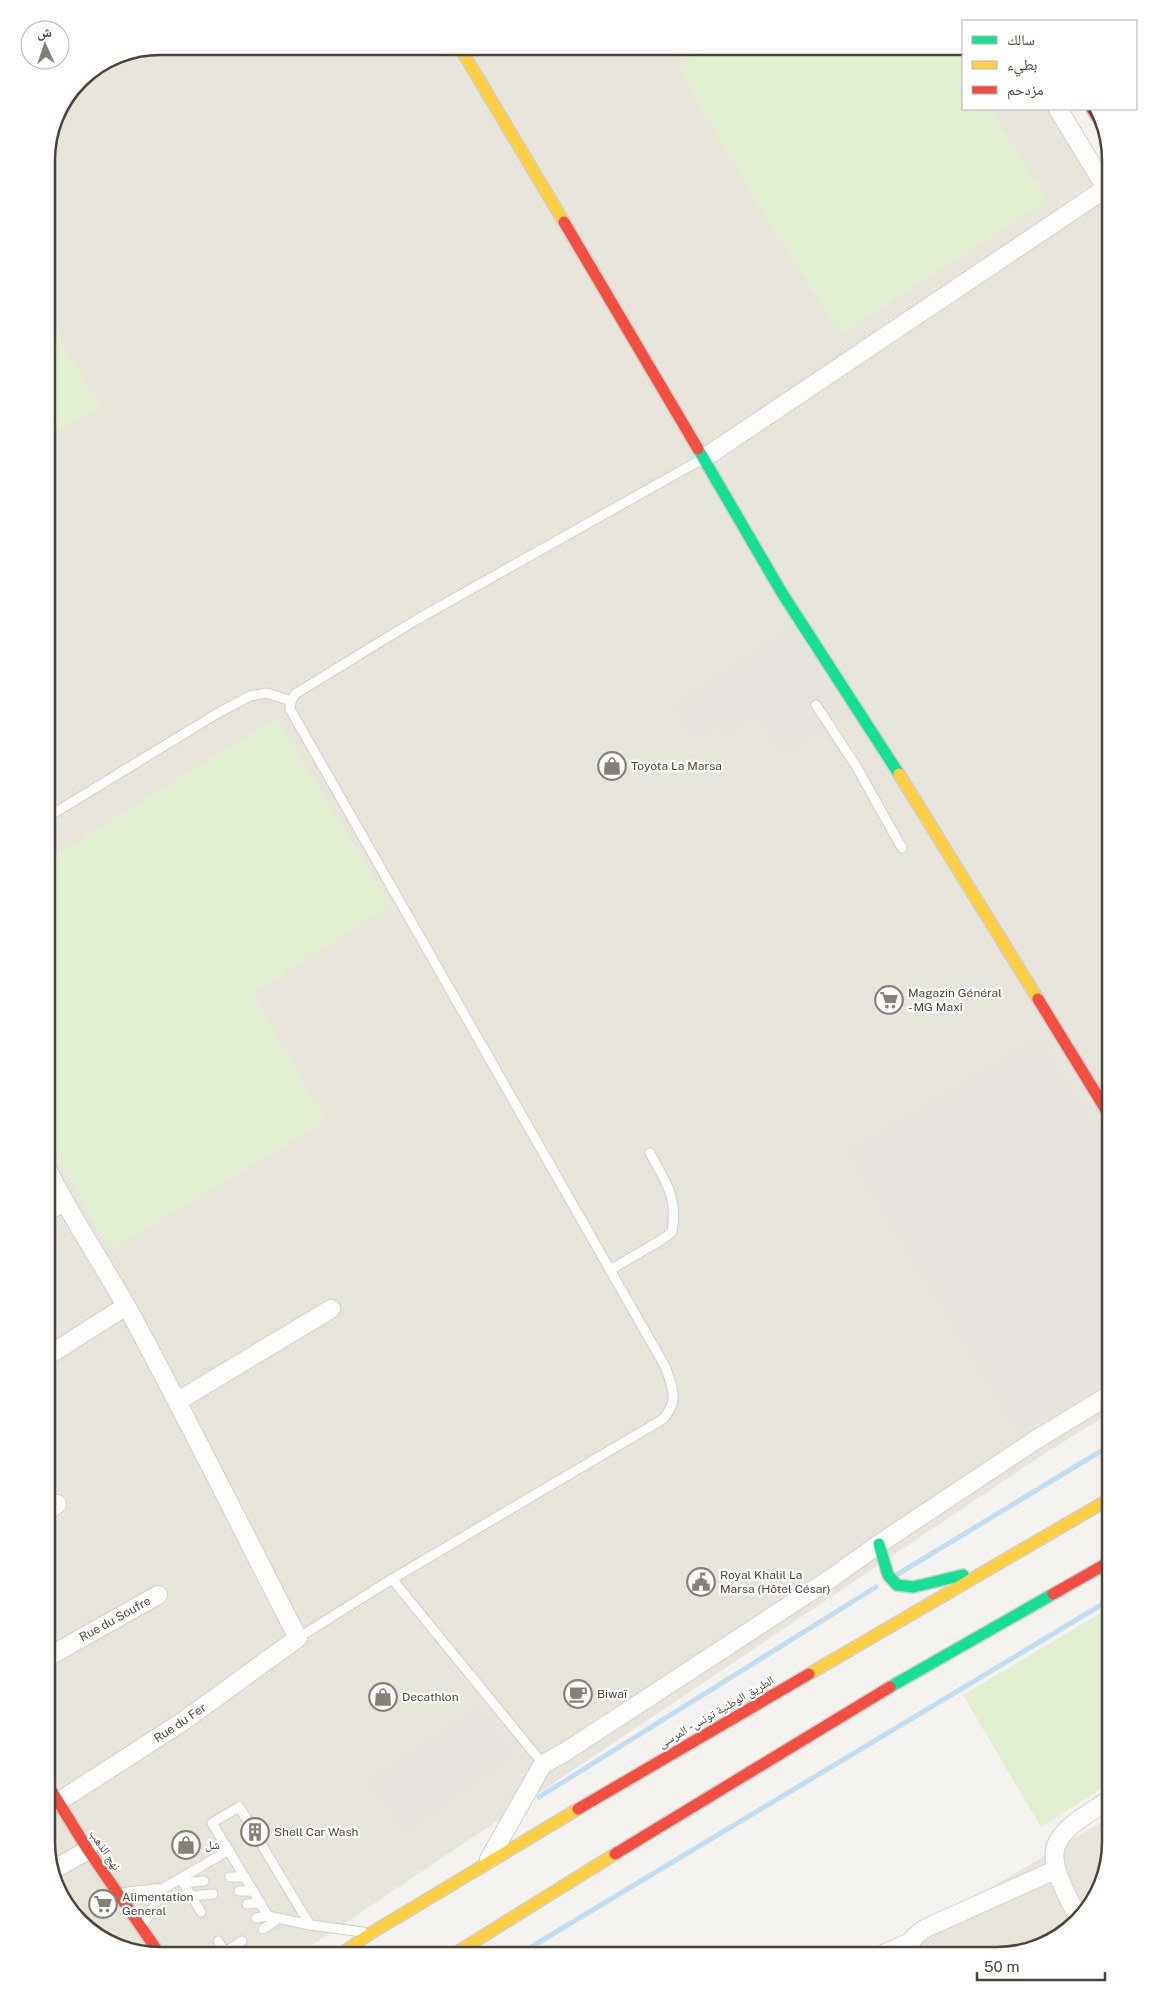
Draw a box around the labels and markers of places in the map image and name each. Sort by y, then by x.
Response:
shop icon: Toyota La Marsa [597,751,627,781]
place label: Toyota La Marsa [631,759,722,773]
supermarket icon: Magazin Général - MG Maxi [874,985,904,1015]
place label: Magazin Général - MG Maxi [908,986,1002,1014]
public building icon: Royal Khalil La Marsa (Hôtel César) [686,1567,716,1597]
place label: Royal Khalil La Marsa (Hôtel César) [720,1568,831,1596]
cafe icon: Biwaï [563,1679,593,1709]
shop icon: Decathlon [368,1682,398,1712]
place label: Biwaï [597,1687,628,1701]
place label: Decathlon [402,1690,459,1704]
building icon: Shell Car Wash [240,1817,270,1847]
place label: Shell Car Wash [274,1825,358,1839]
shop icon: شل [171,1830,201,1860]
place label: شل [205,1838,220,1852]
supermarket icon: Alimentation General [88,1889,118,1919]
place label: Alimentation General [122,1890,193,1918]

